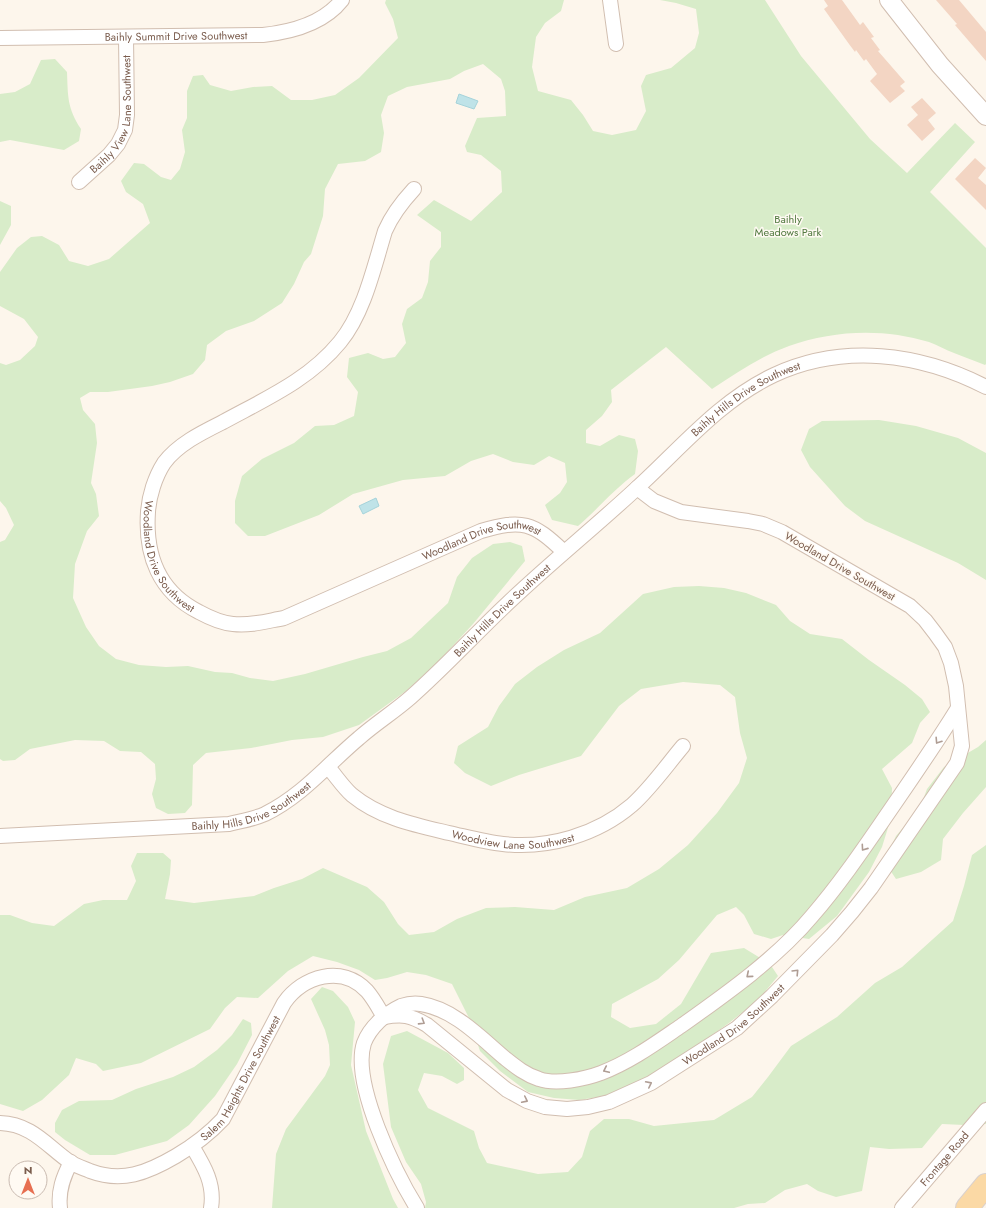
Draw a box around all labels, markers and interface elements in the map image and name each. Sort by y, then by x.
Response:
street label: Baihly Summit Drive Southwest [105,27,248,45]
street label: Baihly View Lane Southwest [86,55,135,177]
park label: Baihly Meadows Park [755,211,822,240]
street label: Baihly Hills Drive Southwest [687,357,803,440]
street label: Woodland Drive Southwest [140,499,198,616]
street label: Woodland Drive Southwest [419,516,545,564]
street label: Woodland Drive Southwest [782,528,899,604]
street label: Baihly Hills Drive Southwest [450,560,554,660]
one-way arrow [935,737,942,744]
street label: Baihly Hills Drive Southwest [191,777,314,834]
street label: Woodview Lane Southwest [450,826,576,853]
one-way arrow [861,844,869,851]
one-way arrow [791,969,799,977]
one-way arrow [747,971,754,978]
street label: Woodland Drive Southwest [679,980,788,1069]
street label: Salem Heights Drive Southwest [197,1013,284,1145]
one-way arrow [417,1017,424,1024]
one-way arrow [603,1065,610,1073]
one-way arrow [645,1081,652,1089]
one-way arrow [521,1095,528,1103]
street label: Frontage Road [916,1128,972,1190]
north arrow [8,1160,48,1200]
text: N [24,1162,32,1178]

